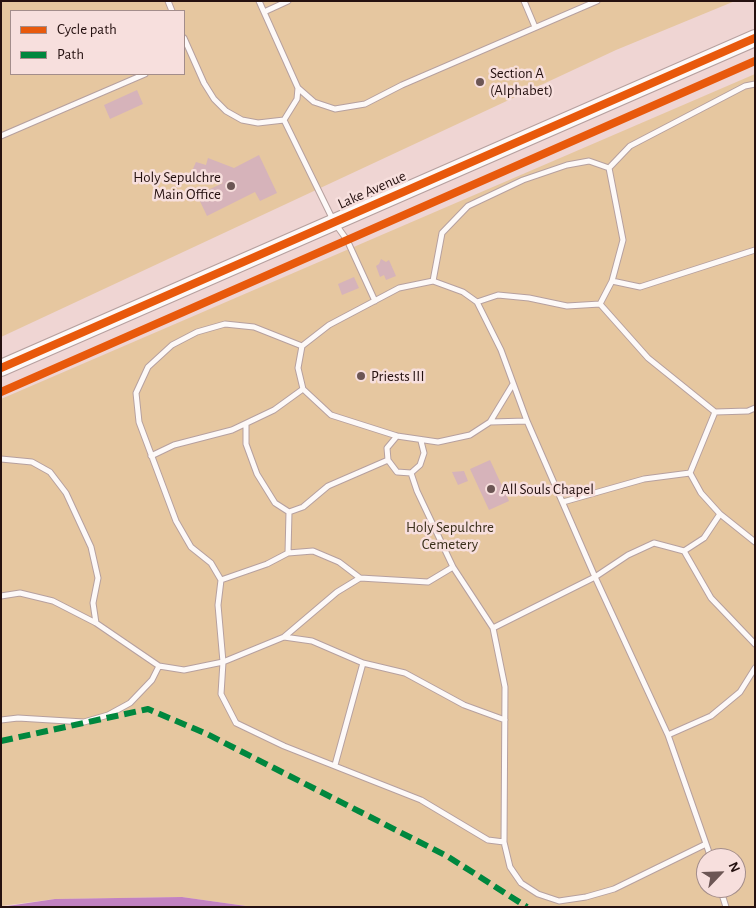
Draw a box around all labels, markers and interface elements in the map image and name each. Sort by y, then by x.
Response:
legend [10,10,185,75]
text: Cycle path [57,22,117,37]
text: Path [57,47,84,62]
place label: Section A (Alphabet) [490,64,553,99]
marker: Section A (Alphabet) [474,76,486,88]
street label: Lake Avenue [335,167,409,213]
place label: Holy Sepulchre Main Office [133,168,221,203]
marker: Holy Sepulchre Main Office [225,180,237,192]
place label: Priests III [371,367,424,385]
marker: Priests III [355,370,367,382]
place label: All Souls Chapel [501,480,594,498]
marker: All Souls Chapel [485,483,497,495]
park label: Holy Sepulchre Cemetery [406,518,494,553]
north arrow [696,848,746,898]
text: N [725,860,742,875]

